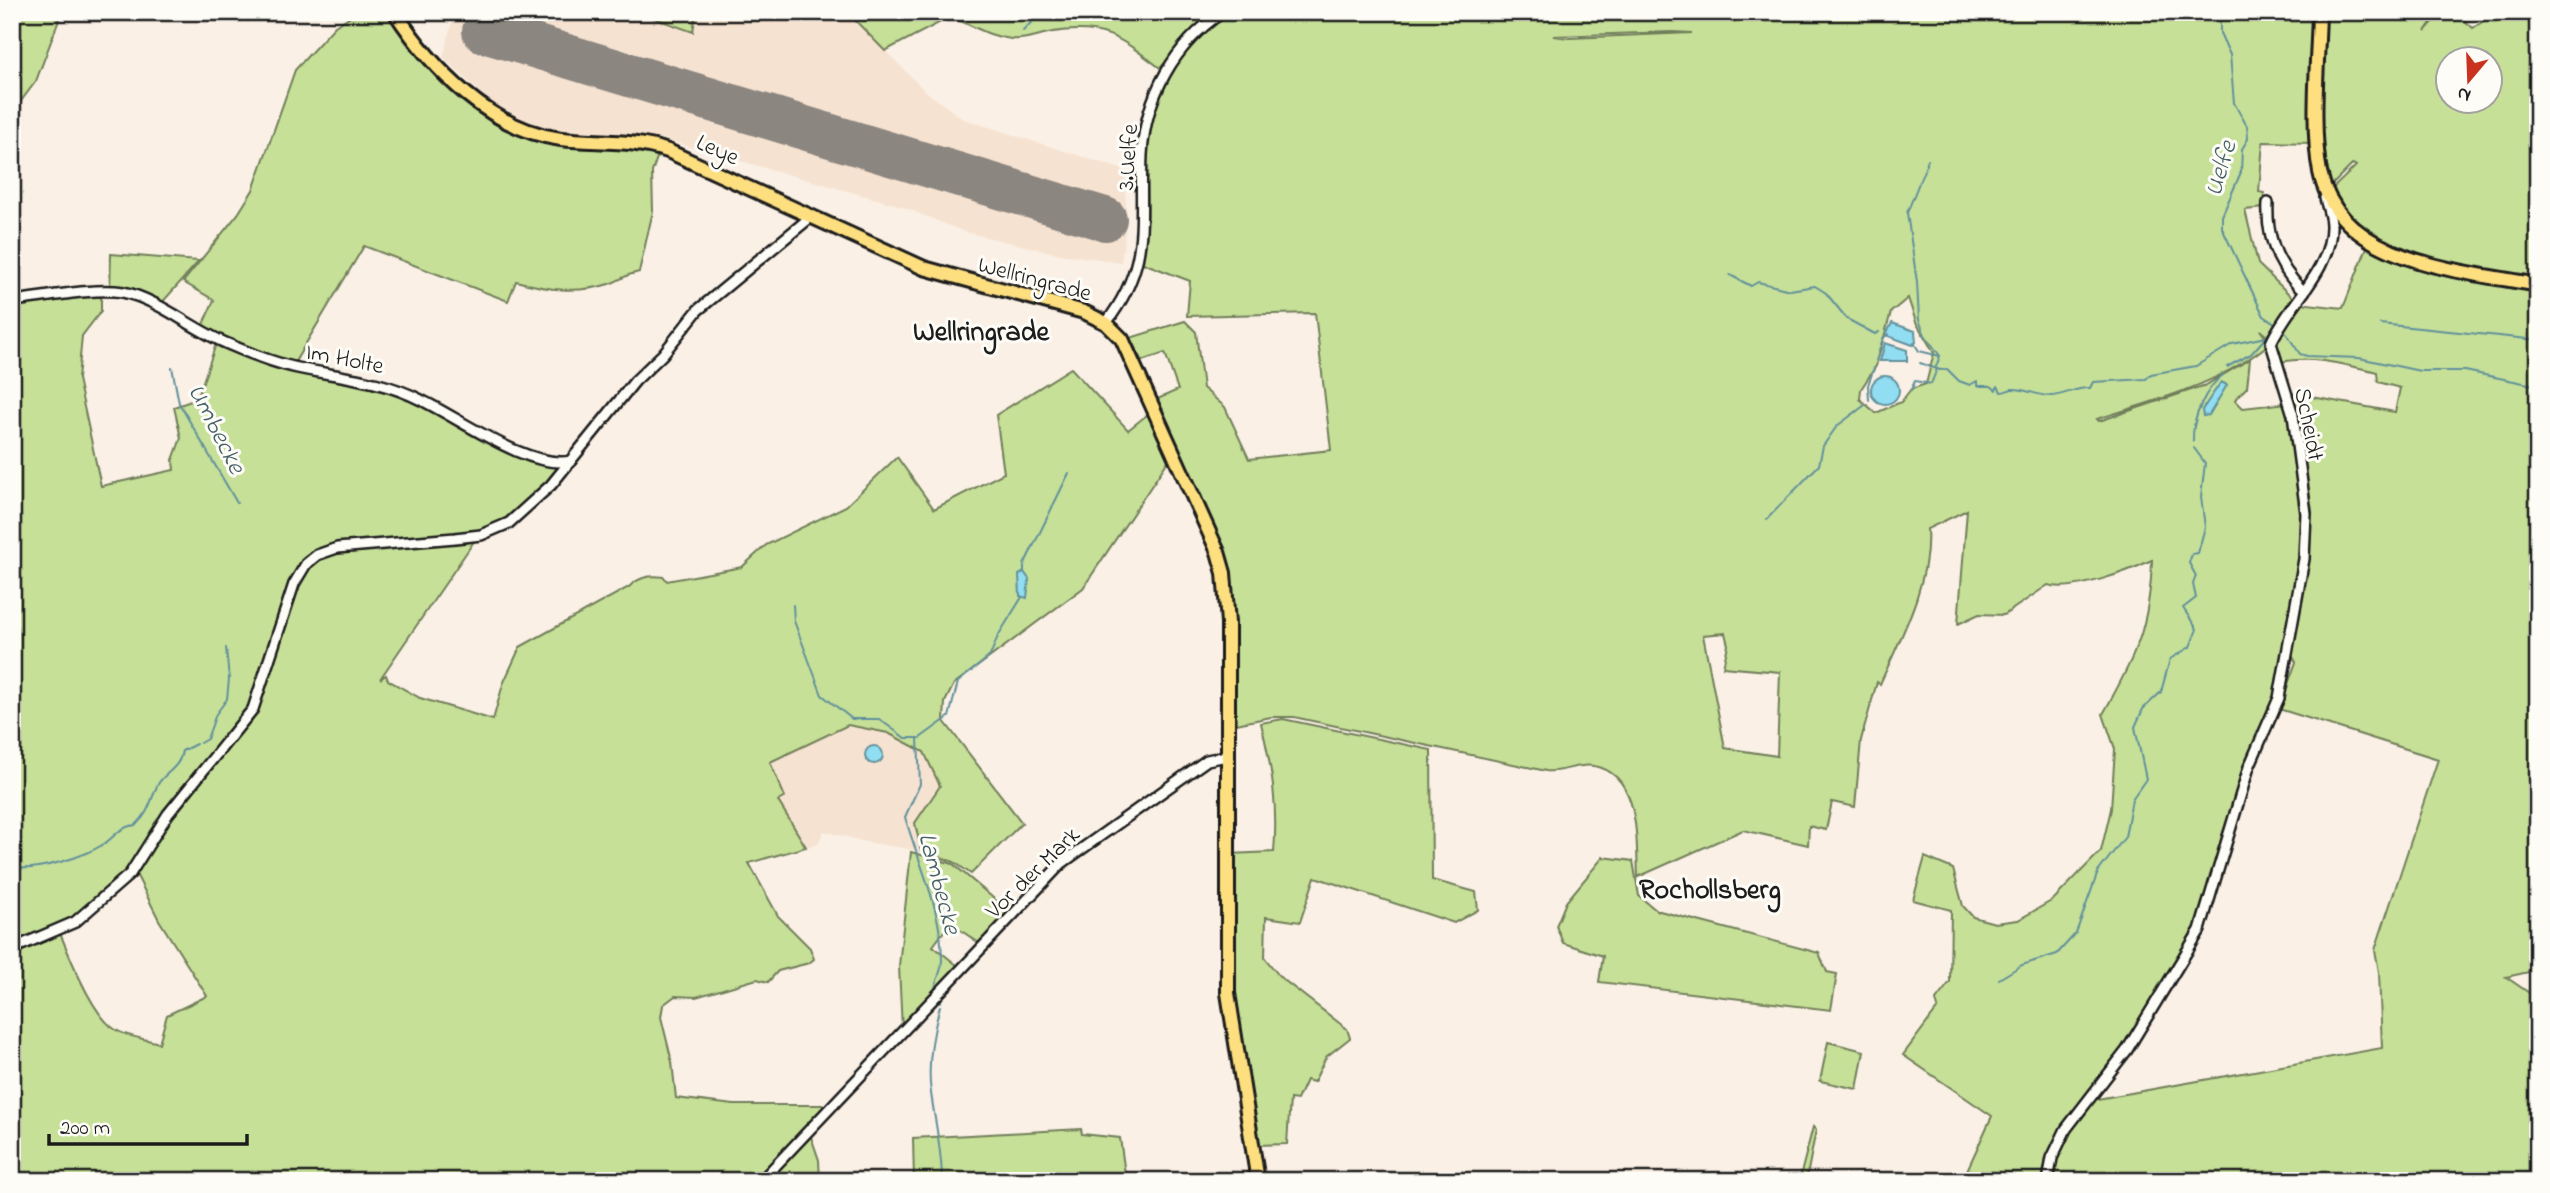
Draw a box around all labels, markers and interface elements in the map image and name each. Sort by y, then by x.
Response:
north arrow [2434,46,2504,116]
text: N [2454,79,2475,109]
street label: 3.Uelfe [1110,122,1149,192]
street label: Leye [689,126,744,177]
water label: Uelfe [2195,135,2249,201]
street label: Wellringrade [974,248,1095,312]
district label: Wellringrade [913,313,1050,355]
street label: Im Holte [302,336,387,385]
water label: Umbecke [176,378,255,482]
street label: Scheidt [2283,385,2332,464]
street label: Vor der Mark [978,819,1090,929]
water label: Lambecke [906,829,970,940]
district label: Rochollsberg [1639,871,1781,913]
scale bar [49,1102,247,1146]
text: 200 m [60,1114,110,1144]

